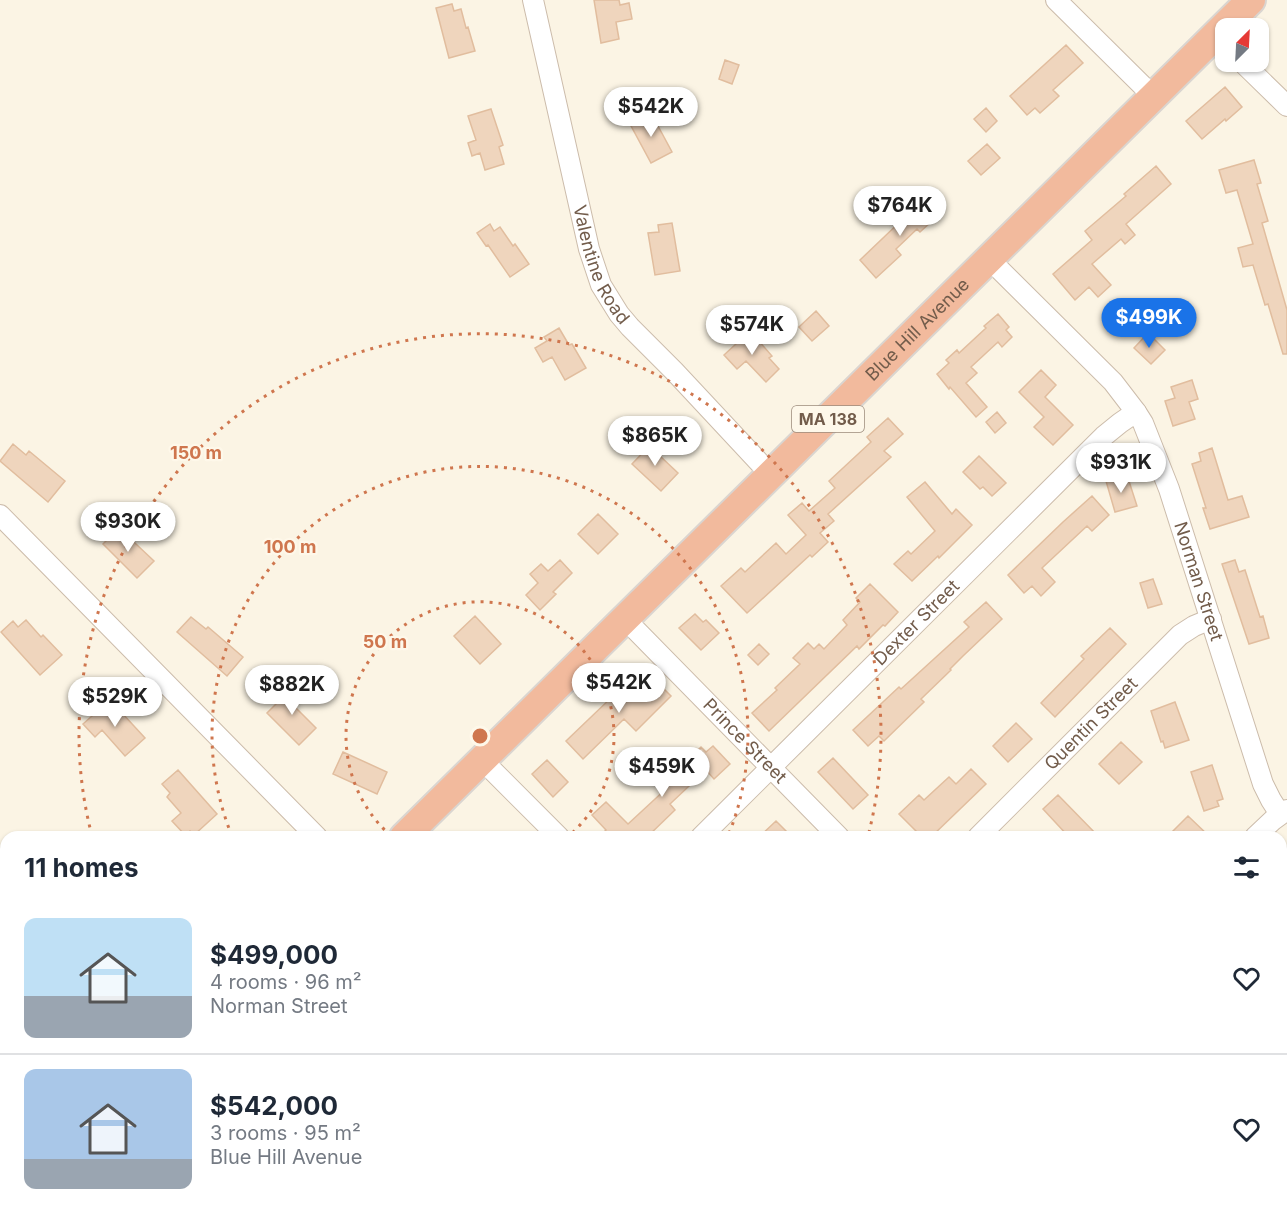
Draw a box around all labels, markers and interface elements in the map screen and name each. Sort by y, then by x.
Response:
north arrow [1215,18,1269,72]
map controls [1215,18,1269,72]
pin: $542K [609,87,693,138]
text: $542K [618,94,684,118]
pin: $764K [858,186,942,237]
text: $764K [867,193,933,217]
street label: Valentine Road [569,203,634,328]
street label: Blue Hill Avenue [861,273,973,385]
pin: $499K [1107,298,1191,349]
pin: $574K [710,305,794,356]
text: $499K [1116,305,1182,329]
text: $574K [720,312,784,336]
road number: MA 138 [792,406,864,432]
pin: $865K [613,416,697,467]
text: $865K [622,423,688,447]
text: 150 m [170,442,222,463]
pin: $931K [1079,443,1163,494]
text: $931K [1090,450,1152,474]
pin: $930K [86,502,170,553]
text: $930K [95,509,161,533]
street label: Norman Street [1170,519,1228,644]
text: 100 m [264,536,316,557]
street label: Dexter Street [869,575,963,669]
text: 50 m [363,631,407,652]
pin: $542K [577,663,661,714]
pin: $882K [250,665,334,716]
text: $542K [586,670,652,694]
text: $882K [259,672,325,696]
street label: Quentin Street [1040,673,1142,774]
pin: $529K [73,677,157,728]
text: $529K [82,684,148,708]
street label: Prince Street [699,694,791,787]
centre of rings [470,726,490,746]
pin: $459K [620,747,704,798]
text: $459K [629,754,695,778]
icon: filters [1230,851,1263,884]
text: 11 homes [24,852,139,883]
text: $499,000 [210,939,338,970]
icon: home [72,942,144,1014]
icon: heart [1230,962,1263,995]
text: 4 rooms · 96 m² [210,970,362,994]
text: Norman Street [210,994,348,1018]
text: $542,000 [210,1090,338,1121]
icon: home [72,1093,144,1165]
icon: heart [1230,1113,1263,1146]
text: 3 rooms · 95 m² [210,1121,361,1145]
text: Blue Hill Avenue [210,1145,362,1169]

